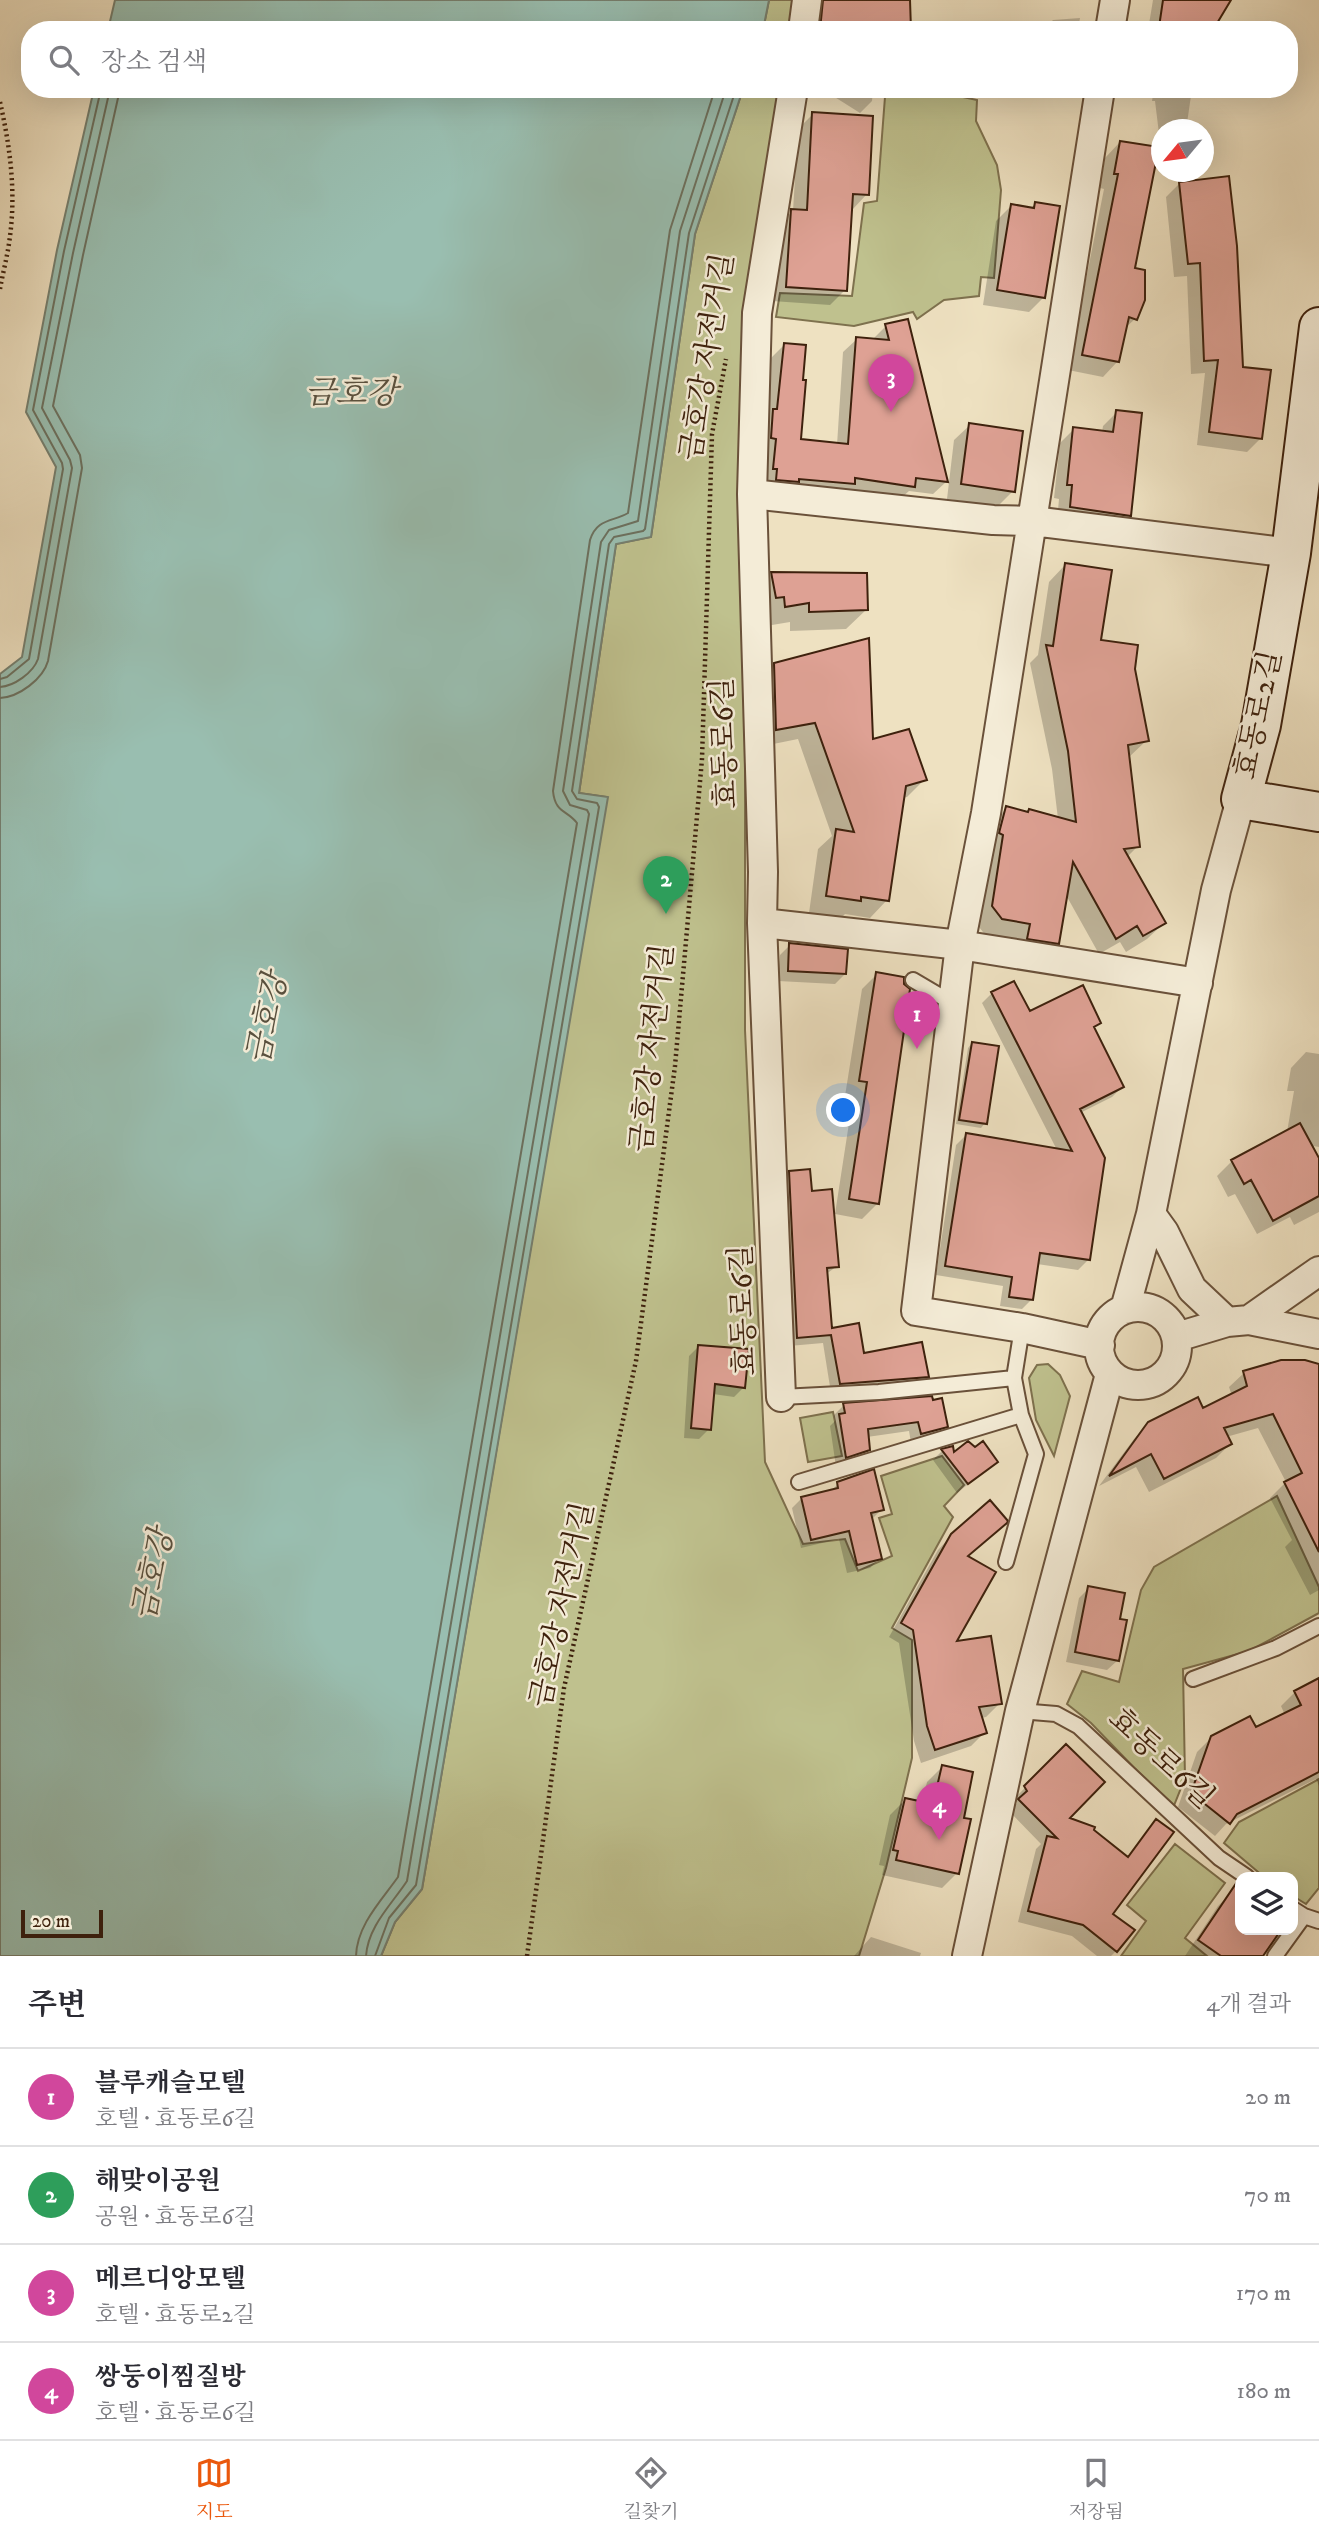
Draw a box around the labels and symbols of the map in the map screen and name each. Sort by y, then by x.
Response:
north arrow [1151,119,1214,182]
street label: 금호강 자전거길 [673,251,743,463]
pin: 3 [868,354,914,412]
water label: 금호강 [305,374,401,414]
street label: 효동로2길 [1227,647,1291,783]
street label: 효동로6길 [704,677,746,809]
pin: 2 [643,856,689,914]
street label: 금호강 자전거길 [624,942,682,1154]
water label: 금호강 [239,965,298,1069]
pin: 1 [894,991,940,1049]
your location [826,1093,860,1127]
street label: 효동로6길 [723,1244,765,1376]
street label: 금호강 자전거길 [523,1499,603,1711]
water label: 금호강 [125,1521,184,1625]
street label: 효동로6길 [1100,1701,1222,1817]
pin: 4 [916,1782,962,1840]
scale bar [21,1907,103,1939]

